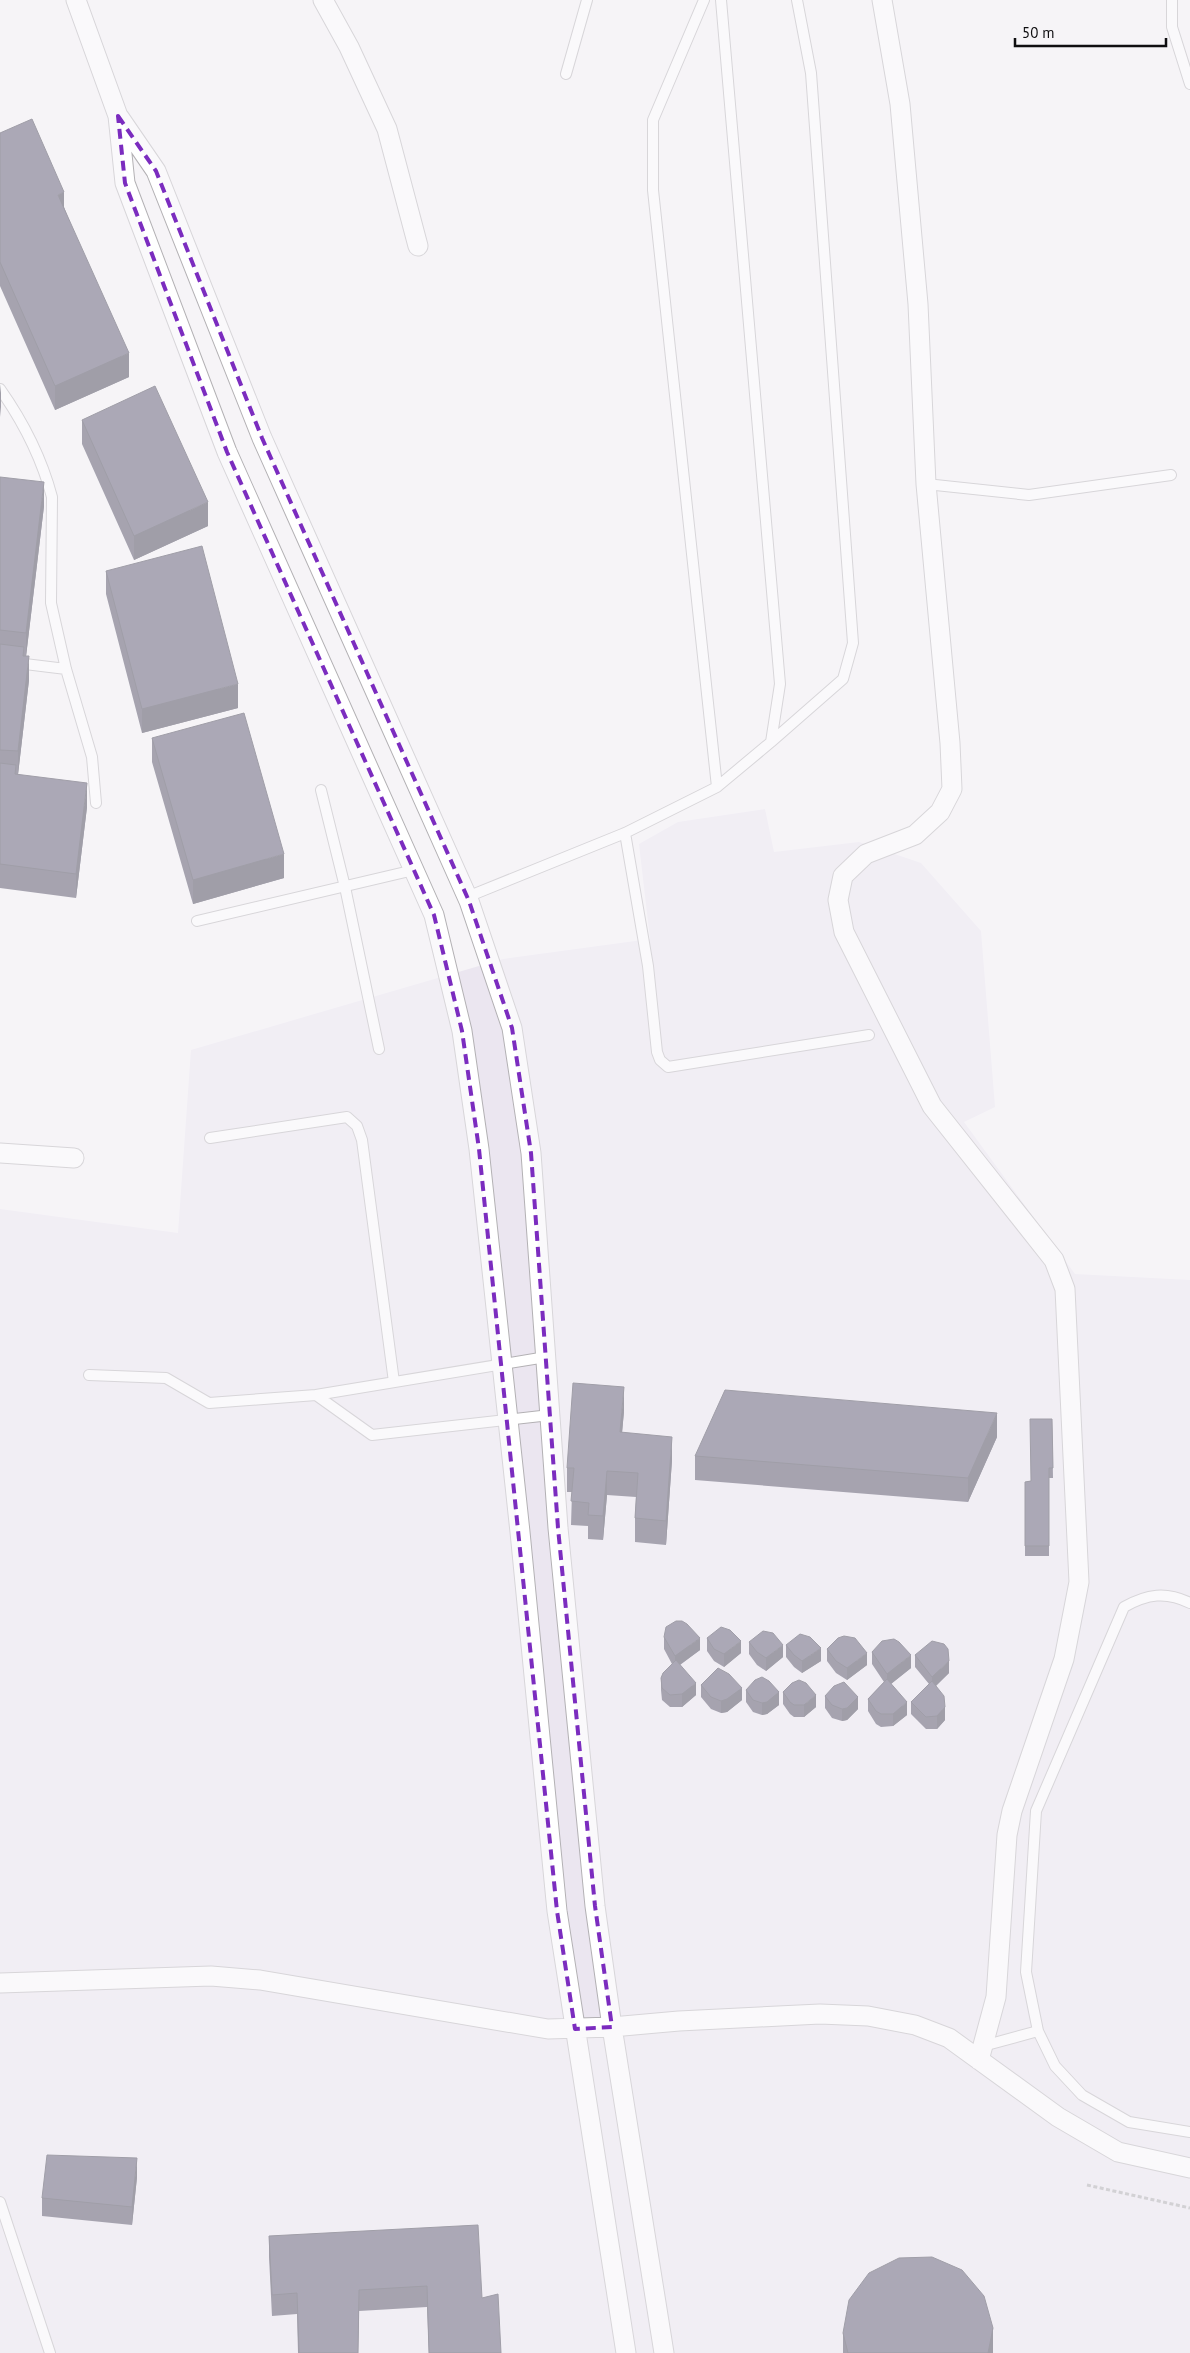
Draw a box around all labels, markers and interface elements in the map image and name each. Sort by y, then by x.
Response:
scale bar [1015,15,1166,47]
text: 50 m [1022,23,1055,42]

